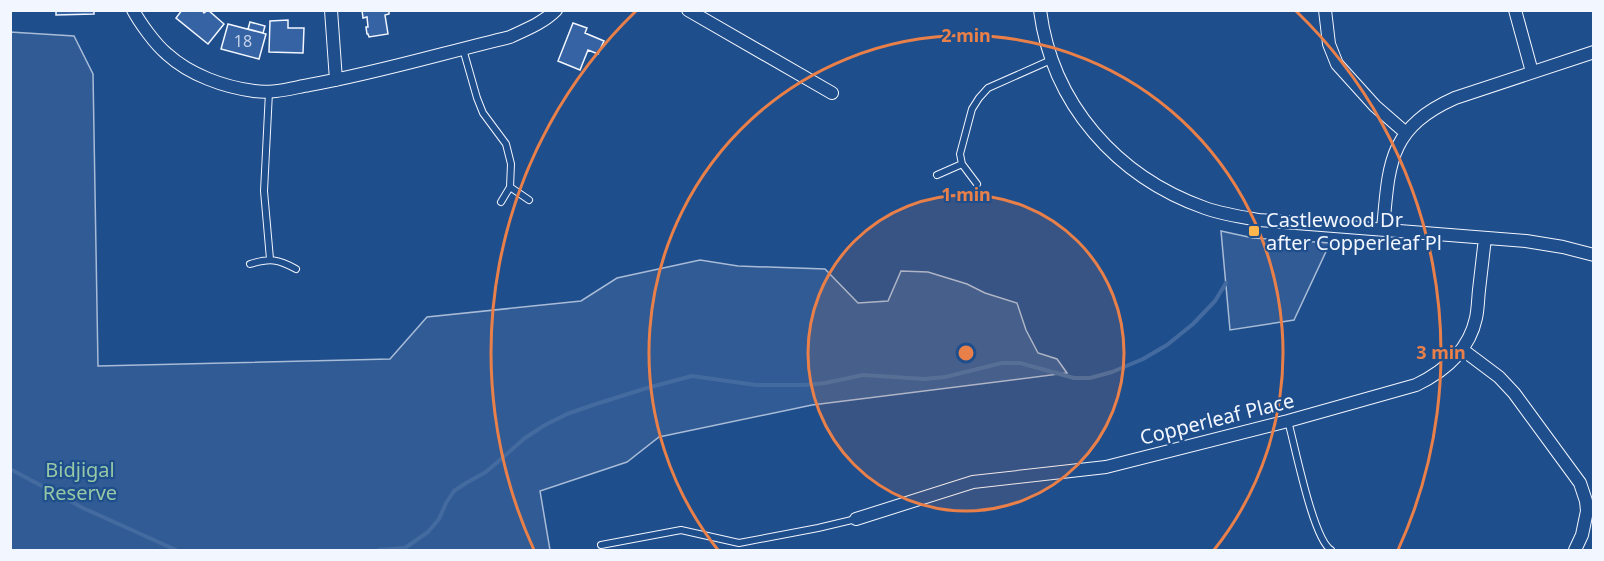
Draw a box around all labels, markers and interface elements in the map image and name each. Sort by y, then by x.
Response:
text: 2 min [941,23,991,47]
house number: 18 [234,30,252,52]
text: 1 min [941,182,991,206]
place label: Castlewood Dr after Copperleaf Pl [1266,206,1442,256]
marker: Castlewood Dr after Copperleaf Pl [1247,224,1261,238]
text: 3 min [1416,340,1466,364]
centre of rings [956,343,976,363]
street label: Copperleaf Place [1137,386,1297,451]
park label: Bidjigal Reserve [43,456,117,506]

